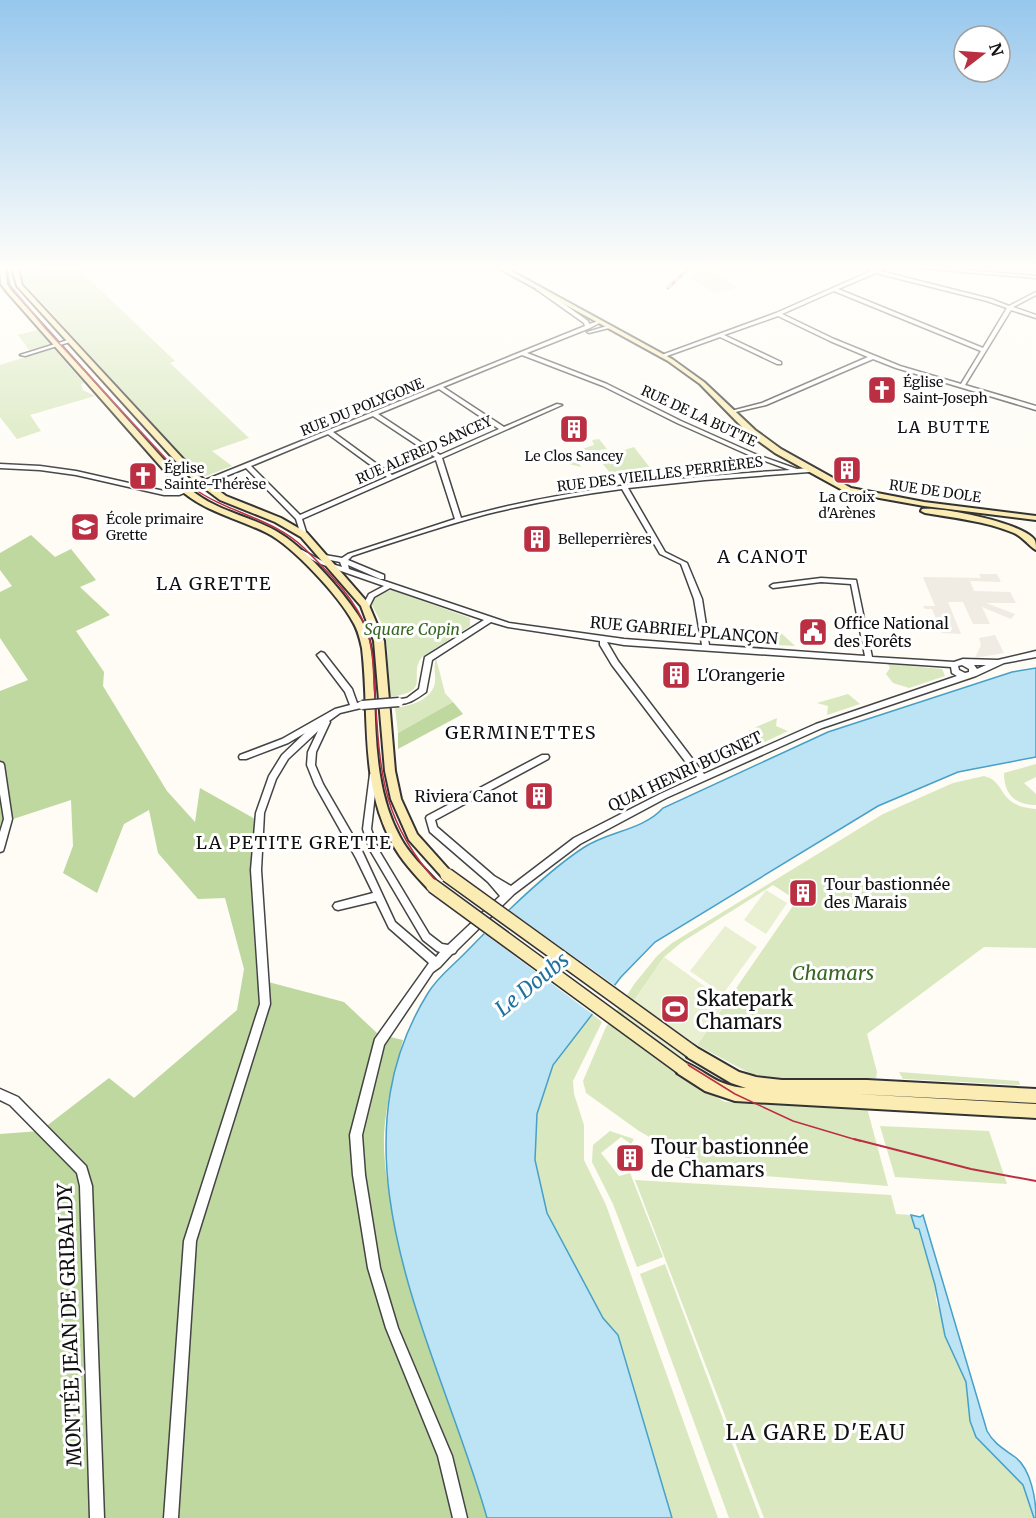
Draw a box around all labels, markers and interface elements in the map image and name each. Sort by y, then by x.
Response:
north arrow [952,24,1012,84]
text: N [985,41,1008,59]
place label: Église Saint-Joseph [903,373,988,407]
street label: RUE DU POLYGONE [298,374,426,440]
church icon: Église Saint-Joseph [866,374,898,406]
street label: RUE DE LA BUTTE [638,381,760,451]
street label: RUE ALFRED SANCEY [353,411,496,488]
building icon: Le Clos Sancey [558,413,590,445]
district label: LA BUTTE [897,417,991,437]
place label: Le Clos Sancey [524,447,624,465]
street label: RUE DES VIEILLES PERRIÈRES [556,452,764,496]
building icon: La Croix d'Arènes [831,454,863,486]
place label: Église Sainte-Thérèse [164,459,266,493]
church icon: Église Sainte-Thérèse [127,460,159,492]
street label: RUE DE DOLE [888,476,982,506]
place label: La Croix d'Arènes [818,488,876,522]
place label: École primaire Grette [106,510,204,544]
school or university icon: École primaire Grette [69,511,101,543]
building icon: Belleperrières [521,523,553,555]
place label: Belleperrières [558,530,652,548]
district label: A CANOT [716,545,809,568]
district label: LA GRETTE [156,572,272,595]
street label: RUE GABRIEL PLANÇON [589,612,780,648]
place label: Office National des Forêts [834,613,949,651]
public building icon: Office National des Forêts [797,616,829,648]
park label: Square Copin [364,619,460,639]
building icon: L'Orangerie [660,659,692,691]
place label: L'Orangerie [697,665,785,685]
district label: GERMINETTES [445,721,597,744]
street label: QUAI HENRI BUGNET [605,726,765,816]
building icon: Riviera Canot [523,780,555,812]
place label: Riviera Canot [415,786,519,806]
district label: LA PETITE GRETTE [196,831,392,854]
place label: Tour bastionnée des Marais [824,874,950,912]
building icon: Tour bastionnée des Marais [787,877,819,909]
water label: Le Doubs [490,946,575,1022]
park label: Chamars [792,960,874,985]
place label: Skatepark Chamars [696,986,794,1034]
sports icon: Skatepark Chamars [659,993,691,1025]
place label: Tour bastionnée de Chamars [651,1134,809,1182]
building icon: Tour bastionnée de Chamars [614,1142,646,1174]
street label: MONTÉE JEAN DE GRIBALDY [50,1182,86,1467]
district label: LA GARE D'EAU [726,1419,906,1446]

